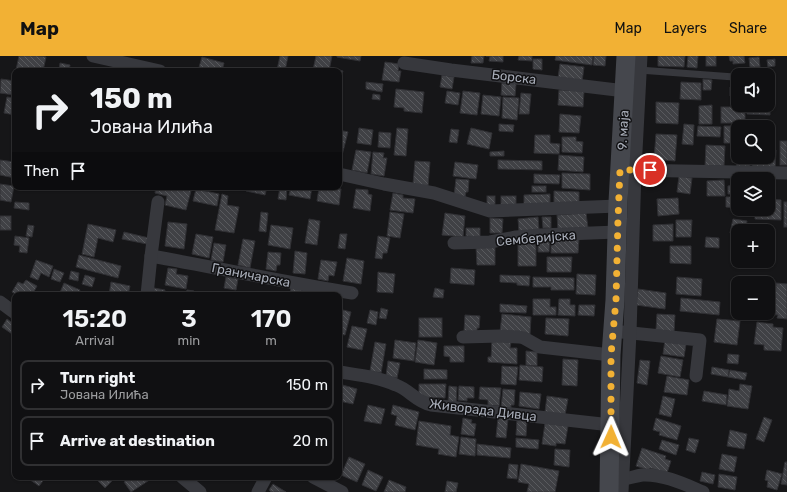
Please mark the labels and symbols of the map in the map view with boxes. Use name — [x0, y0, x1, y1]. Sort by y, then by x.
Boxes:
street label: Борска — [491, 67, 537, 87]
street label: 9. маја — [614, 110, 632, 150]
pin — [633, 153, 667, 187]
street label: Семберијска — [496, 227, 576, 249]
street label: Граничарска — [210, 260, 292, 290]
street label: Живорада Дивца — [428, 396, 538, 424]
position arrow — [590, 416, 632, 458]

